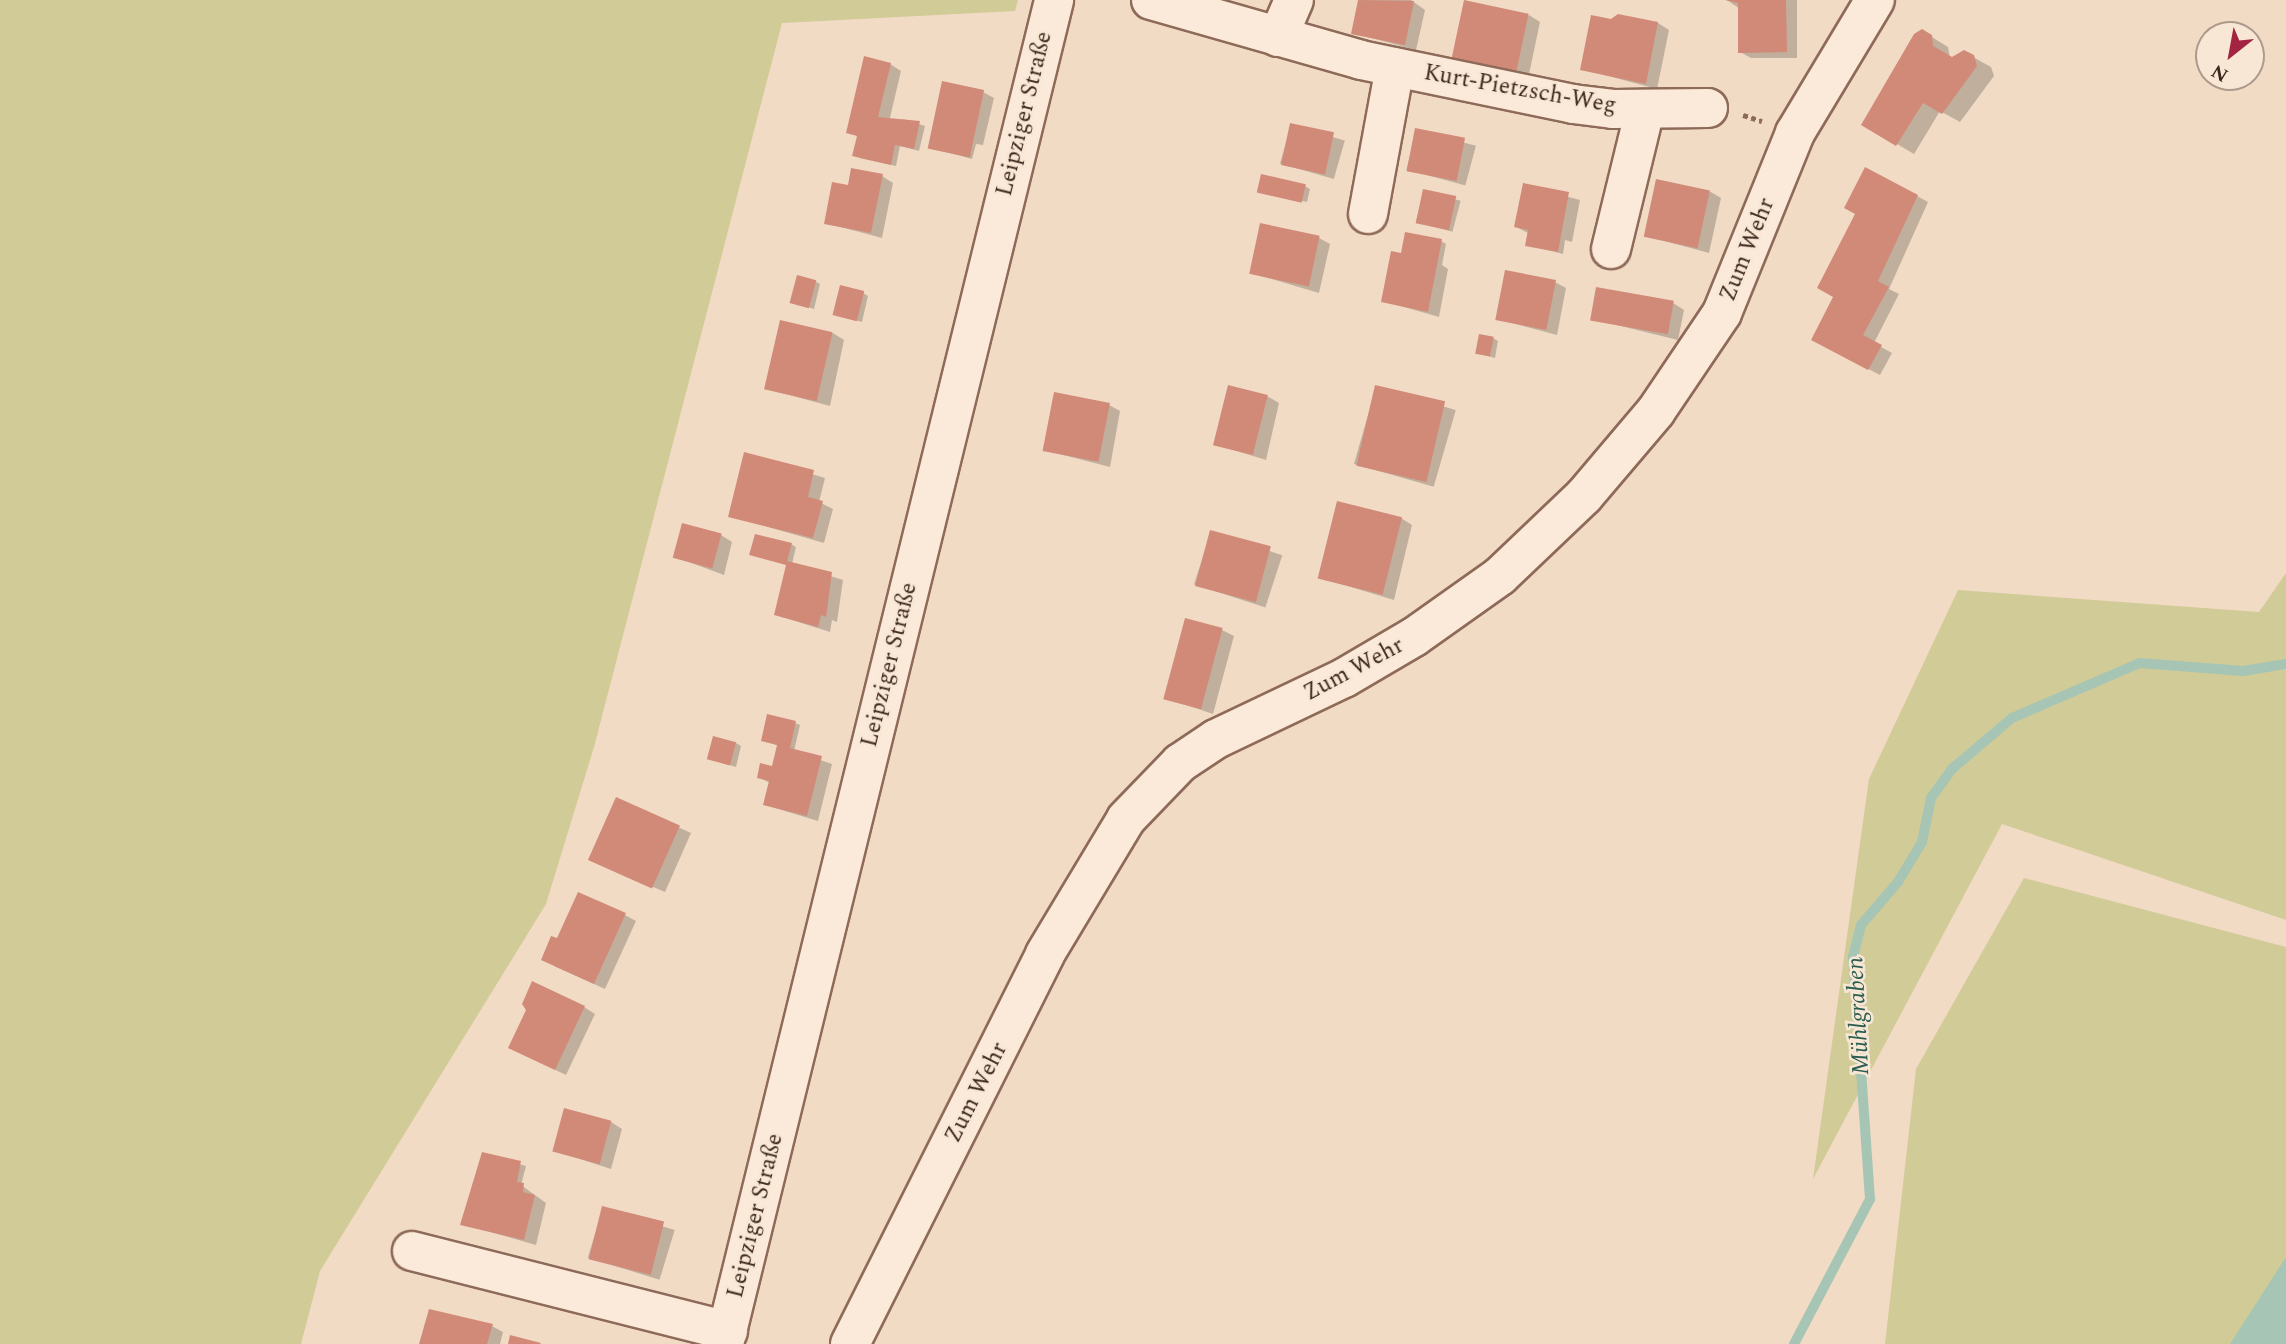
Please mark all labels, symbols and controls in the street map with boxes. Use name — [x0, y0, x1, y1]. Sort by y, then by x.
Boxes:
north arrow — [2195, 21, 2265, 91]
street label: Leipziger Straße — [991, 29, 1059, 199]
text: N — [2206, 56, 2234, 89]
street label: Kurt-Pietzsch-Weg — [1422, 60, 1618, 120]
street label: Zum Wehr — [1715, 194, 1781, 306]
street label: Leipziger Straße — [856, 580, 924, 750]
street label: Zum Wehr — [1299, 632, 1409, 708]
water label: Mühlgraben — [1842, 956, 1876, 1076]
street label: Zum Wehr — [940, 1038, 1014, 1148]
street label: Leipziger Straße — [722, 1131, 790, 1301]

